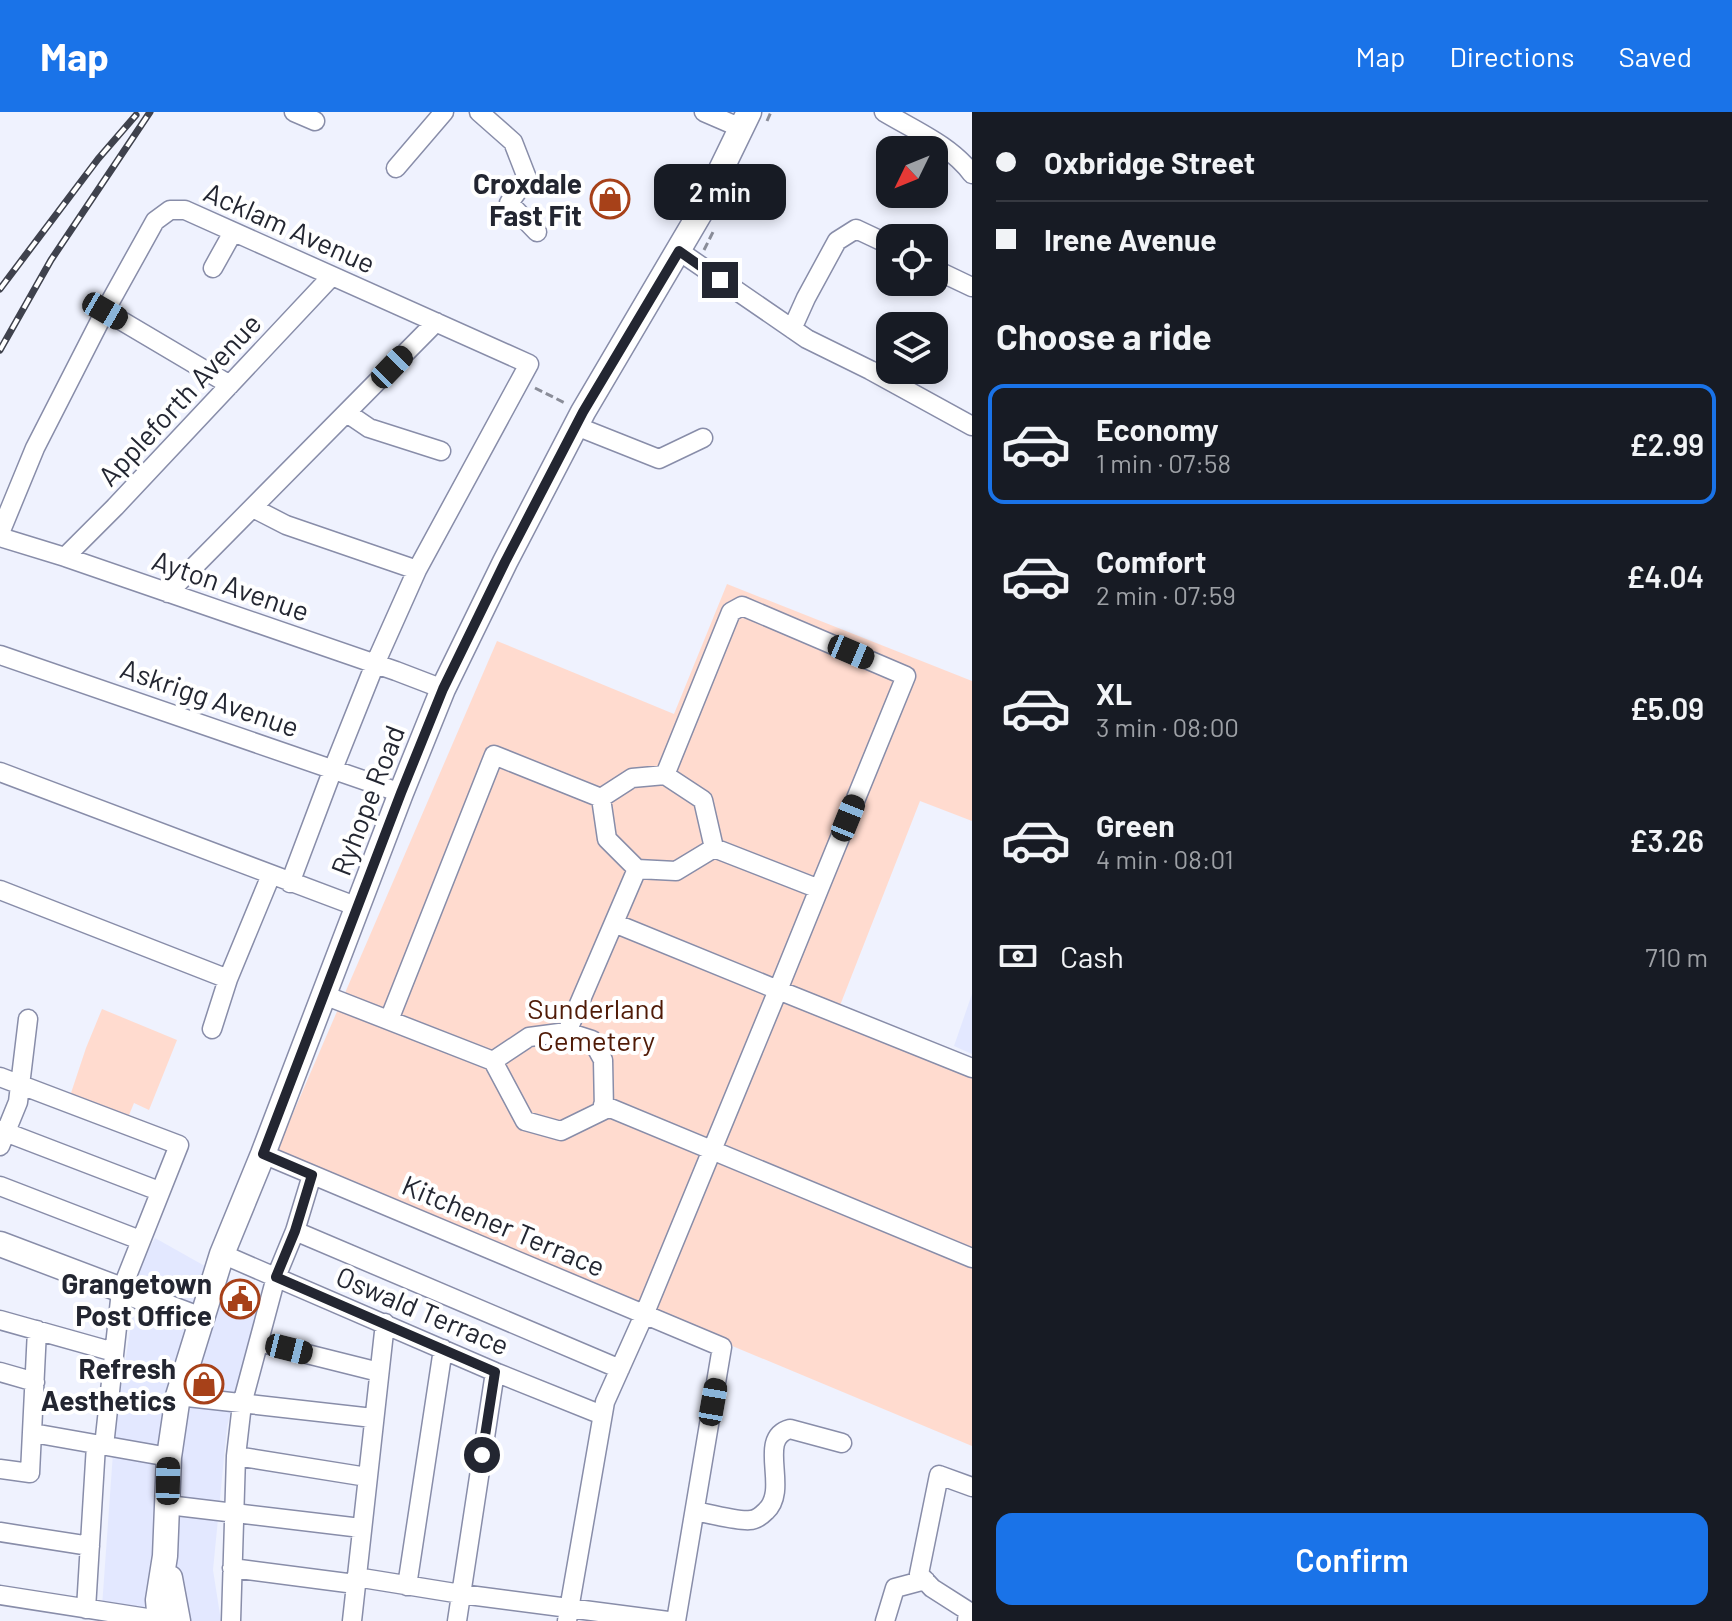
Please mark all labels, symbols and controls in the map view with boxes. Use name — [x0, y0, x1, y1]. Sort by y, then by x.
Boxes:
text: Map — [40, 33, 109, 79]
text: Map — [1356, 39, 1405, 73]
text: Directions — [1449, 39, 1575, 73]
text: Saved — [1619, 39, 1692, 73]
north arrow — [876, 136, 948, 208]
map controls — [876, 136, 948, 384]
text: Oxbridge Street — [1044, 144, 1255, 180]
callout: 2 min — [654, 164, 786, 220]
place label: Croxdale Fast Fit — [473, 166, 582, 232]
street label: Acklam Avenue — [199, 174, 381, 280]
text: 2 min — [689, 176, 751, 207]
shop icon: Croxdale Fast Fit — [589, 178, 631, 220]
text: Irene Avenue — [1044, 221, 1217, 257]
button: locate — [876, 224, 948, 296]
route end — [702, 262, 738, 298]
car — [78, 289, 132, 333]
street label: Appleforth Avenue — [90, 306, 268, 492]
button: layers — [876, 312, 948, 384]
text: Choose a ride — [996, 314, 1212, 357]
car — [367, 341, 417, 393]
icon: car — [1000, 408, 1072, 480]
text: Economy — [1096, 411, 1219, 447]
text: £2.99 — [1629, 426, 1704, 462]
text: 1 min · 07:58 — [1096, 447, 1231, 478]
icon: car — [1000, 540, 1072, 612]
street label: Ayton Avenue — [148, 542, 314, 628]
text: Comfort — [1096, 543, 1206, 579]
text: £4.04 — [1626, 558, 1704, 594]
text: 2 min · 07:59 — [1096, 579, 1236, 610]
car — [824, 632, 878, 672]
street label: Askrigg Avenue — [116, 651, 304, 743]
icon: car — [1000, 672, 1072, 744]
text: XL — [1096, 675, 1132, 711]
text: £5.09 — [1630, 690, 1704, 726]
text: 3 min · 08:00 — [1096, 711, 1239, 742]
street label: Ryhope Road — [323, 720, 411, 880]
car — [828, 791, 868, 845]
icon: car — [1000, 804, 1072, 876]
text: Green — [1096, 807, 1175, 843]
text: £3.26 — [1629, 822, 1704, 858]
text: 4 min · 08:01 — [1096, 843, 1234, 874]
icon: cash — [996, 934, 1040, 978]
text: Cash — [1060, 938, 1124, 974]
text: 710 m — [1645, 941, 1708, 972]
park label: Sunderland Cemetery — [527, 991, 665, 1057]
street label: Kitchener Terrace — [398, 1167, 610, 1283]
street label: Oswald Terrace — [331, 1258, 515, 1362]
place label: Grangetown Post Office — [61, 1266, 212, 1332]
public building icon: Grangetown Post Office — [219, 1278, 261, 1320]
car — [263, 1332, 315, 1366]
place label: Refresh Aesthetics — [41, 1351, 176, 1417]
shop icon: Refresh Aesthetics — [183, 1363, 225, 1405]
car — [697, 1376, 729, 1428]
route start — [464, 1437, 500, 1473]
car — [156, 1457, 180, 1505]
button: Confirm — [996, 1513, 1708, 1605]

